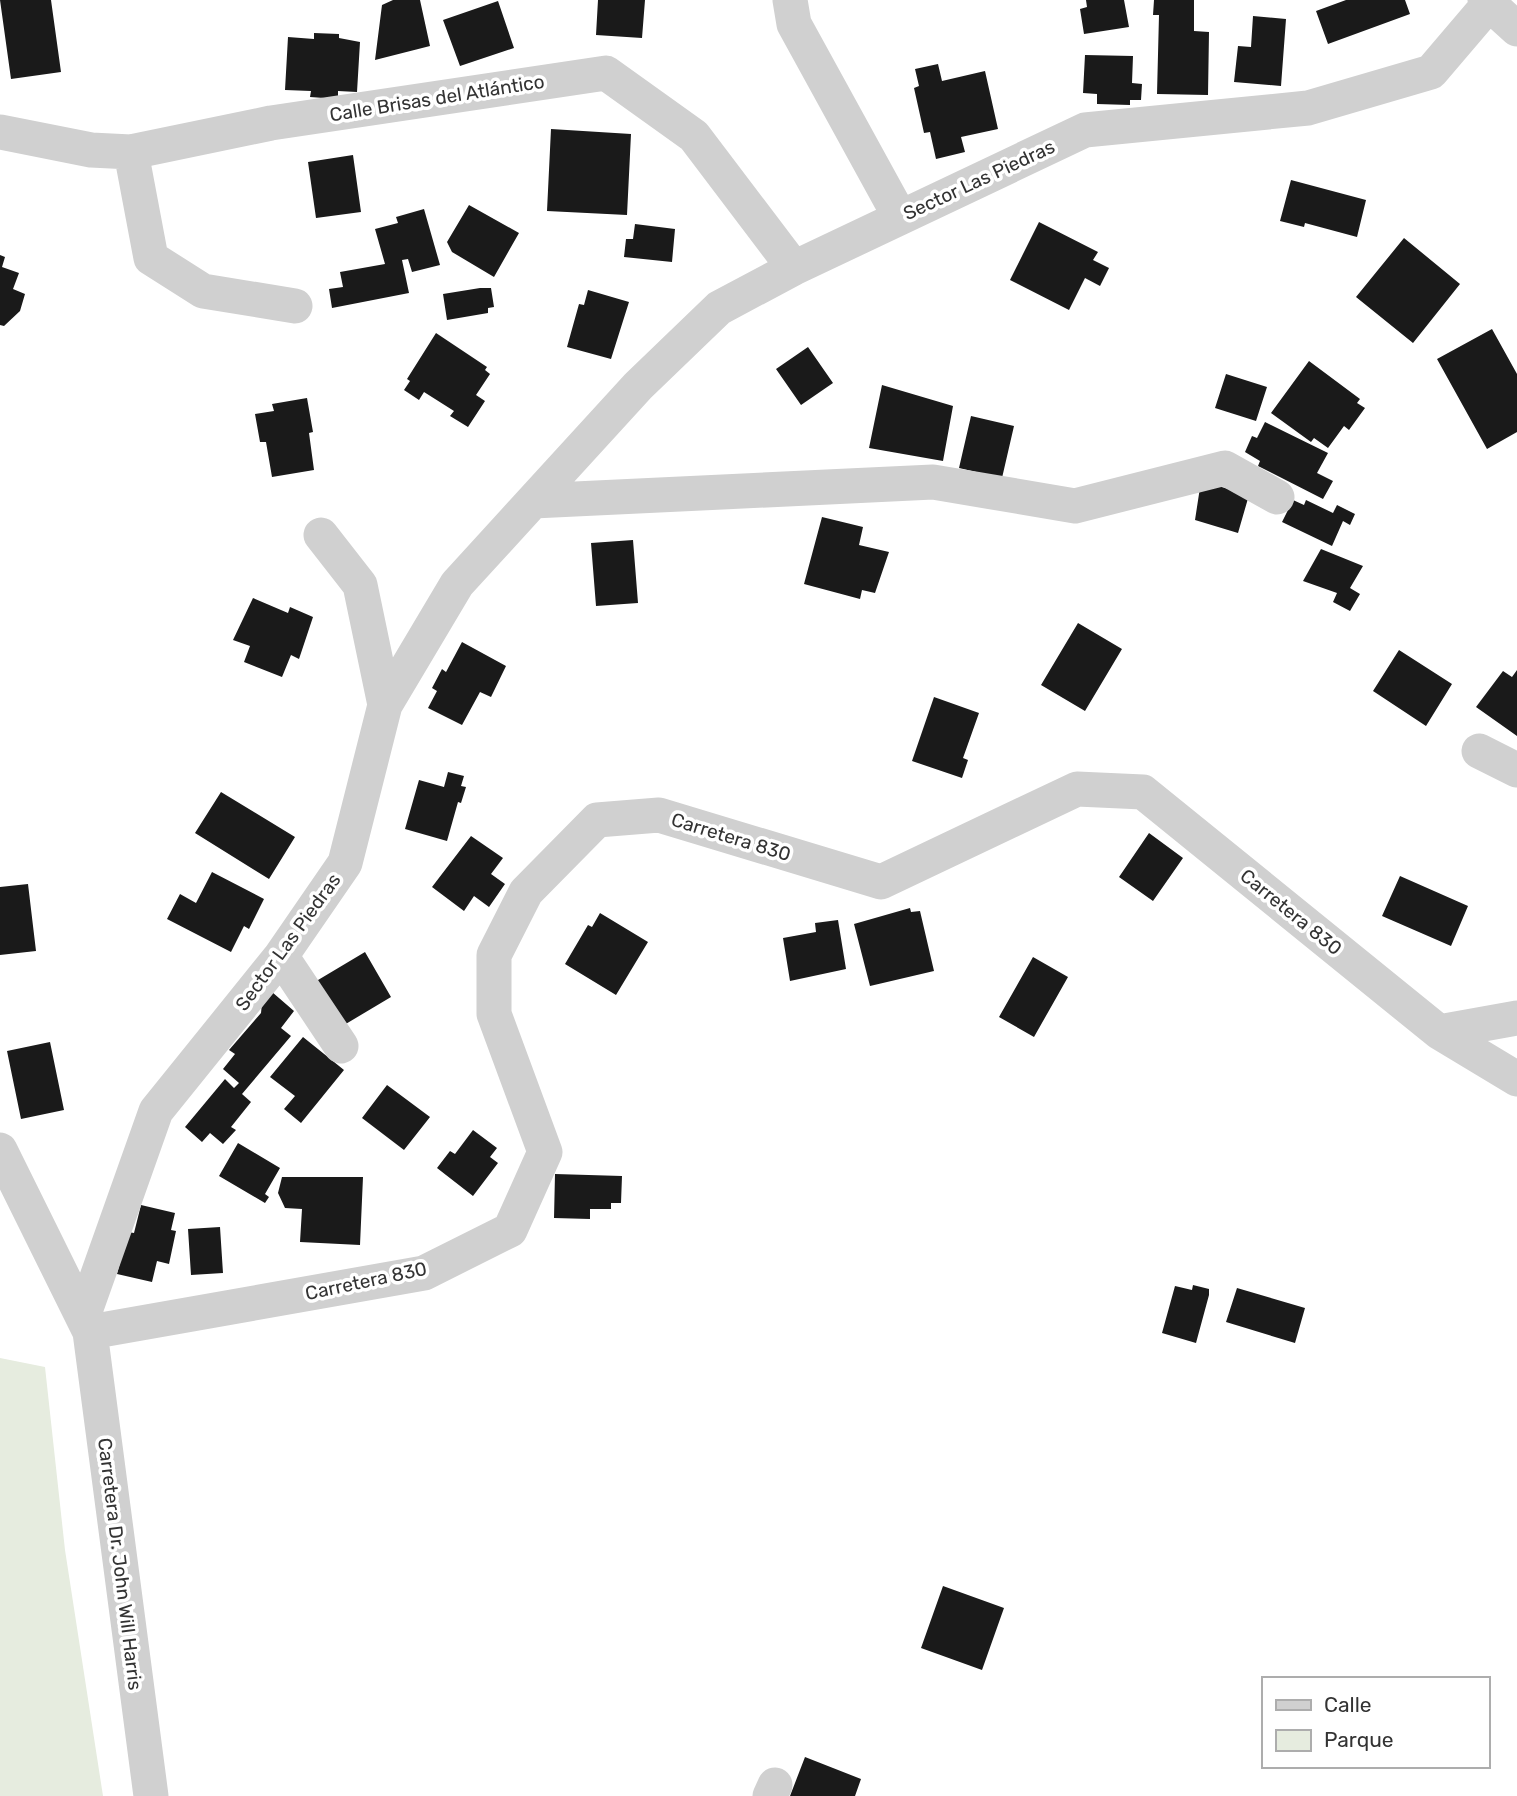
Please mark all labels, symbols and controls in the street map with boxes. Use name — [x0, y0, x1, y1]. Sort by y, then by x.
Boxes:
street label: Calle Brisas del Atlántico — [328, 70, 546, 126]
street label: Sector Las Piedras — [900, 135, 1058, 225]
street label: Carretera 830 — [668, 808, 794, 866]
street label: Carretera 830 — [1236, 864, 1346, 960]
street label: Sector Las Piedras — [230, 869, 346, 1015]
street label: Carretera 830 — [303, 1257, 429, 1305]
street label: Carretera Dr. John Will Harris — [93, 1437, 147, 1691]
legend — [1262, 1677, 1489, 1768]
text: Calle — [1324, 1692, 1372, 1717]
text: Parque — [1324, 1727, 1394, 1752]

